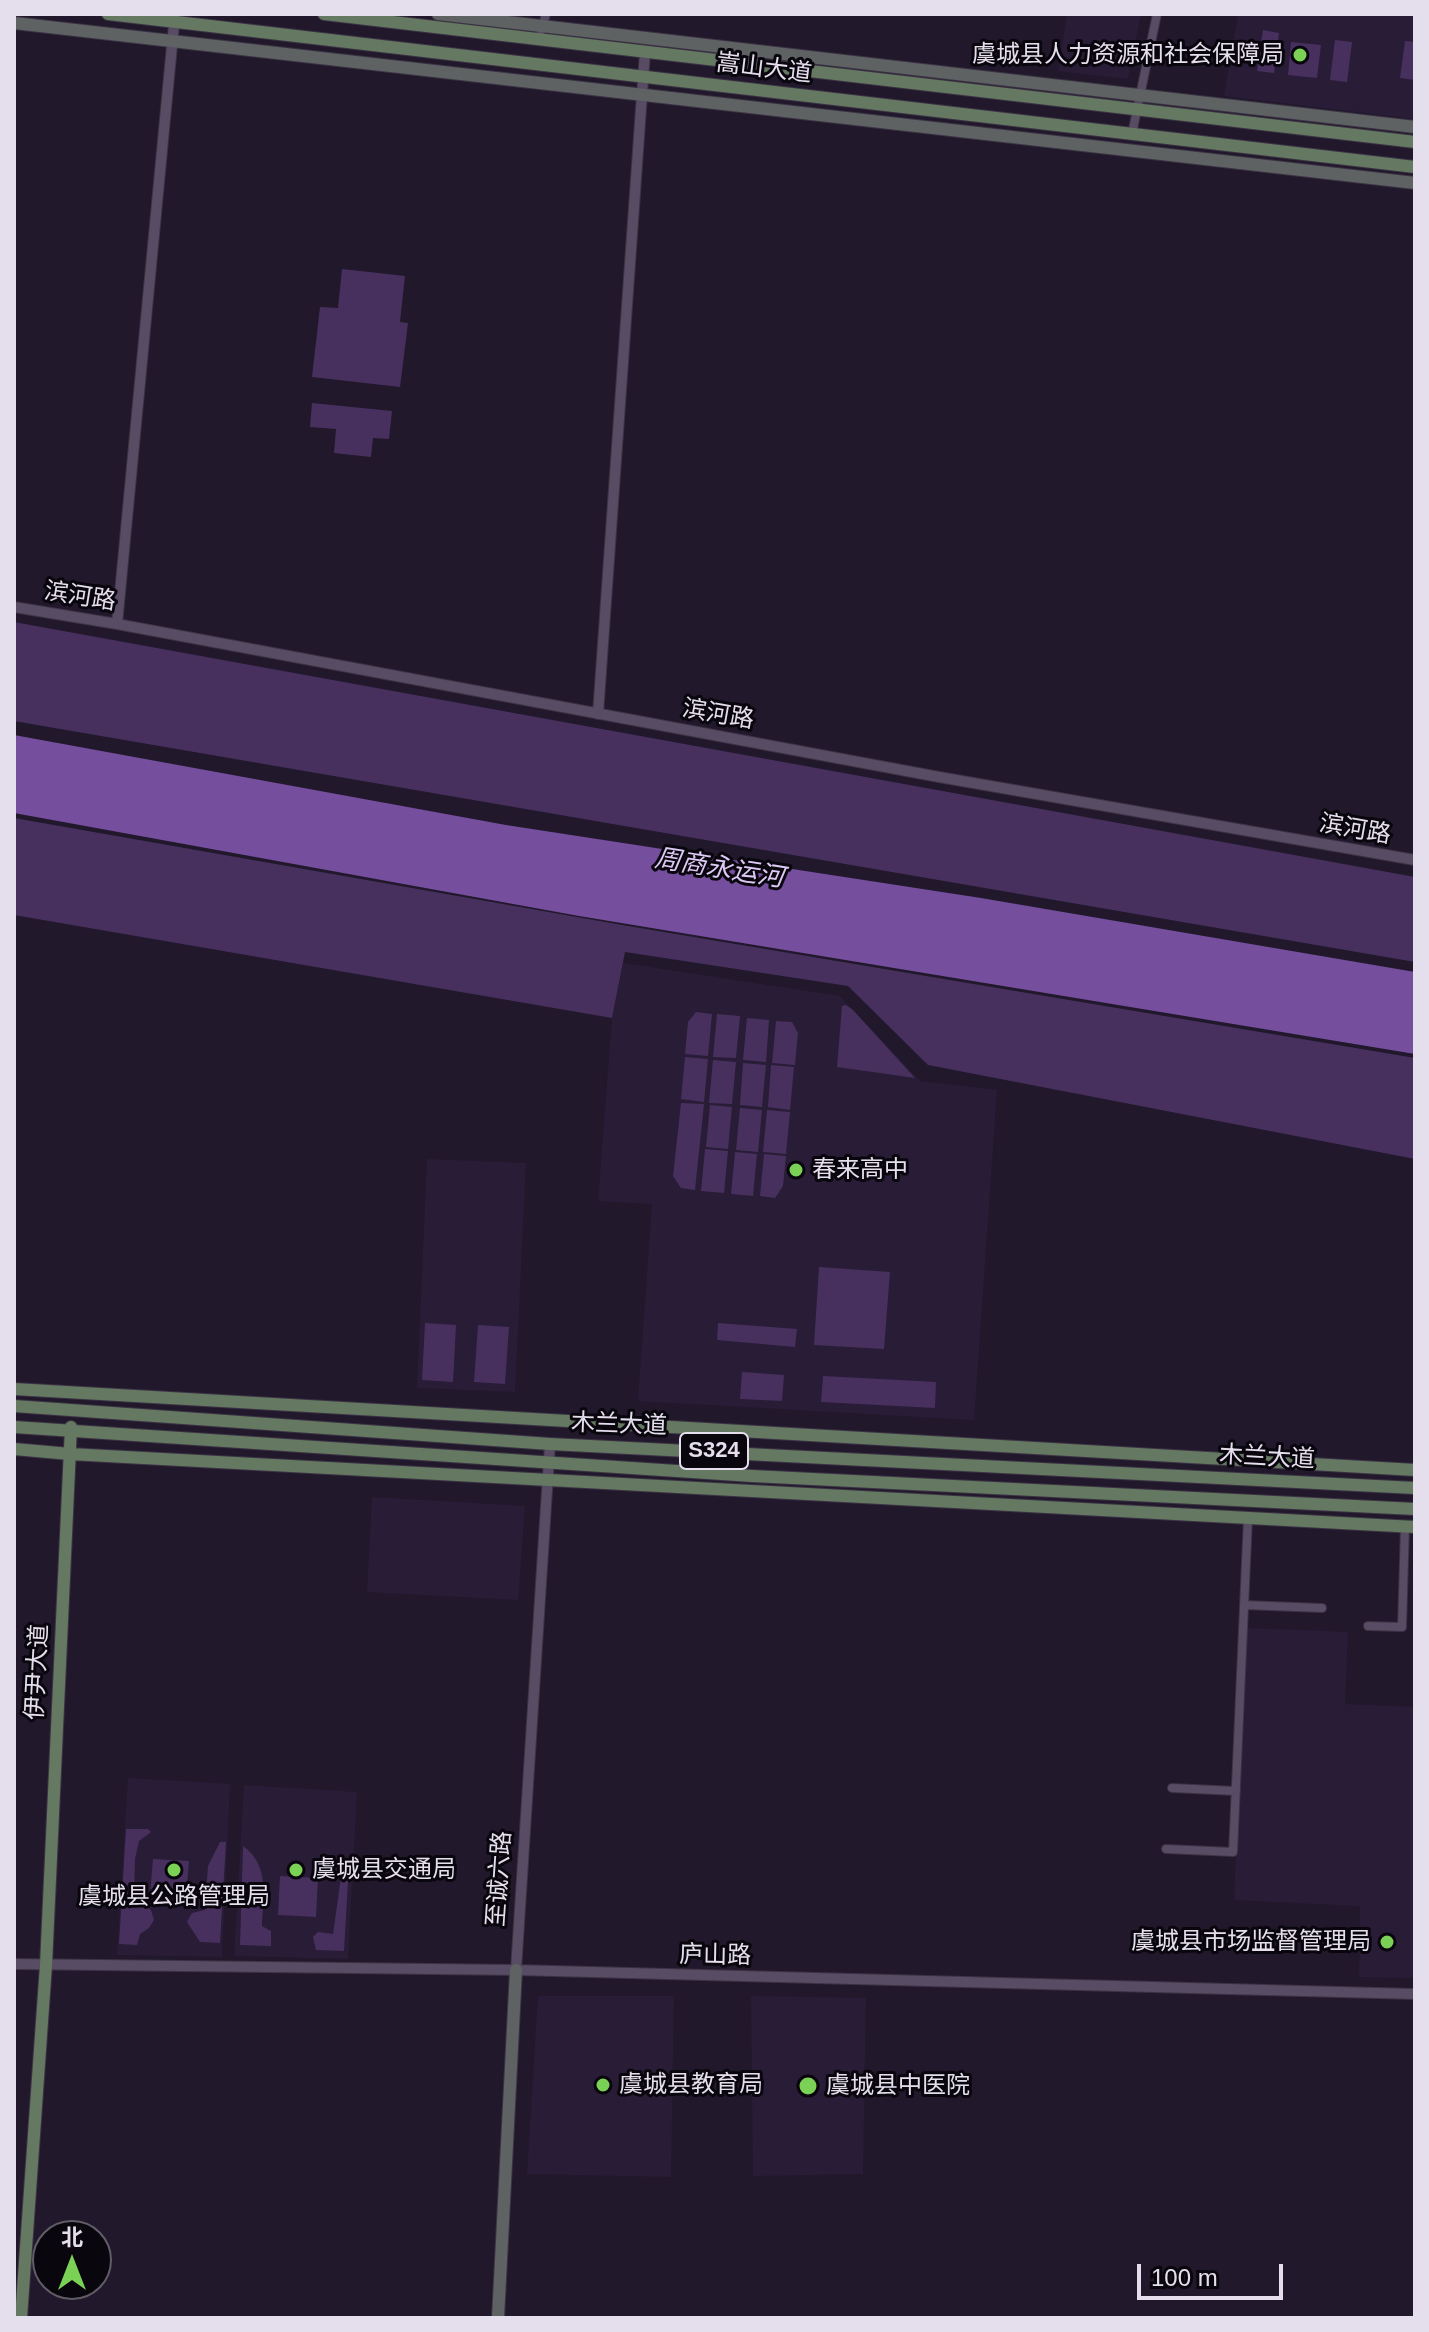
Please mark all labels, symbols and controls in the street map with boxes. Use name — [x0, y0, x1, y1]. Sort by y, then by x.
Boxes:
place label: 虞城县人力资源和社会保障局 — [972, 41, 1284, 69]
marker: 虞城县人力资源和社会保障局 — [1291, 46, 1309, 64]
street label: 嵩山大道 — [715, 49, 813, 89]
street label: 滨河路 — [42, 577, 118, 617]
street label: 滨河路 — [680, 695, 756, 735]
street label: 滨河路 — [1317, 810, 1393, 850]
water label: 周商永运河 — [652, 843, 786, 895]
place label: 春来高中 — [812, 1156, 908, 1184]
marker: 春来高中 — [787, 1161, 805, 1179]
street label: 木兰大道 — [571, 1409, 667, 1441]
road number: S324 — [680, 1433, 748, 1469]
street label: 木兰大道 — [1218, 1441, 1316, 1475]
street label: 伊尹大道 — [21, 1623, 55, 1721]
street label: 至诚六路 — [482, 1830, 518, 1928]
place label: 虞城县交通局 — [312, 1856, 456, 1884]
marker: 虞城县公路管理局 — [165, 1861, 183, 1879]
marker: 虞城县交通局 — [287, 1861, 305, 1879]
place label: 虞城县公路管理局 — [78, 1883, 270, 1911]
place label: 虞城县市场监督管理局 — [1131, 1928, 1371, 1956]
marker: 虞城县市场监督管理局 — [1378, 1933, 1396, 1951]
street label: 庐山路 — [679, 1941, 751, 1971]
place label: 虞城县教育局 — [619, 2071, 763, 2099]
place label: 虞城县中医院 — [826, 2072, 970, 2100]
marker: 虞城县中医院 — [797, 2075, 819, 2097]
marker: 虞城县教育局 — [594, 2076, 612, 2094]
north arrow — [32, 2220, 112, 2300]
text: 北 — [61, 2225, 83, 2250]
scale bar — [1141, 2248, 1287, 2298]
text: 100 m — [1151, 2264, 1218, 2291]

